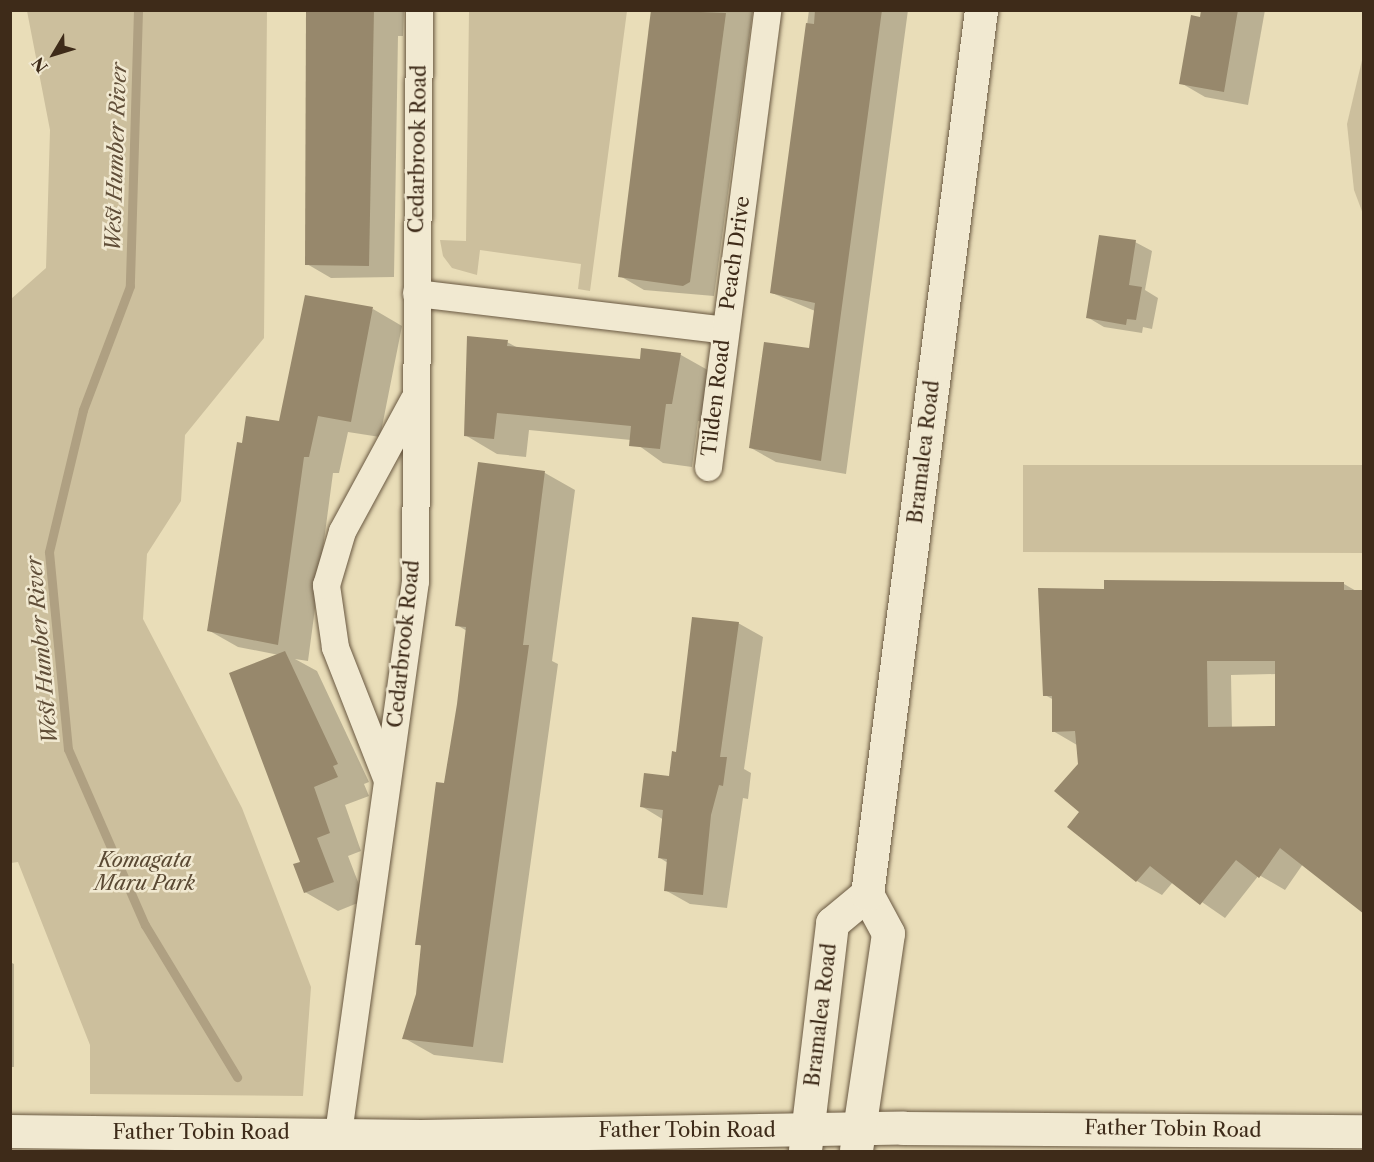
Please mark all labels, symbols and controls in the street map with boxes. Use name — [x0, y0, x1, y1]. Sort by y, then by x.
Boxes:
north arrow — [24, 24, 84, 84]
text: N — [28, 53, 52, 77]
water label: West Humber River — [100, 62, 132, 252]
street label: Cedarbrook Road — [405, 64, 431, 234]
street label: Peach Drive — [715, 195, 755, 311]
street label: Tilden Road — [697, 338, 735, 458]
street label: Bramalea Road — [903, 379, 945, 525]
water label: West Humber River — [21, 555, 63, 745]
street label: Cedarbrook Road — [383, 559, 425, 729]
park label: Komagata Maru Park — [95, 849, 195, 896]
street label: Bramalea Road — [800, 942, 842, 1088]
street label: Father Tobin Road — [1084, 1115, 1262, 1143]
street label: Father Tobin Road — [598, 1118, 776, 1142]
street label: Father Tobin Road — [112, 1120, 290, 1144]

